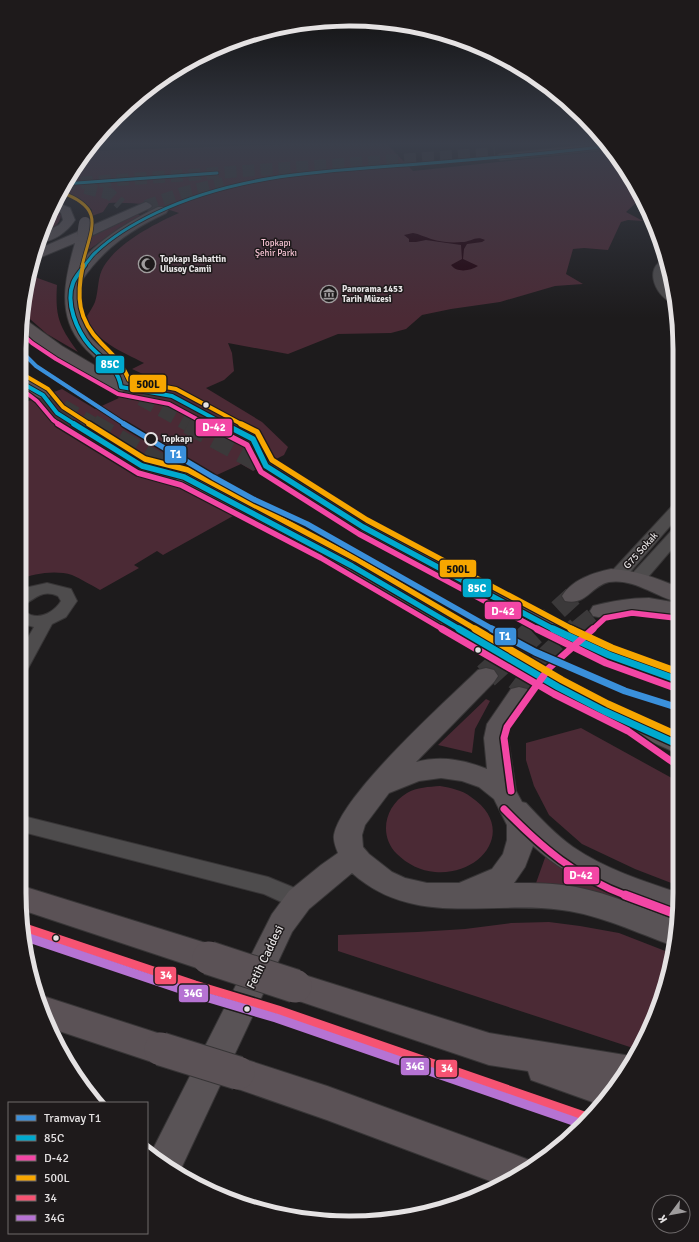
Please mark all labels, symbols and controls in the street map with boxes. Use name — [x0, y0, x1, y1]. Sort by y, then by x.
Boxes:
park label: Topkapı Şehir Parkı — [255, 238, 297, 259]
mosque icon: Topkapı Bahattin Ulusoy Camii — [137, 254, 157, 274]
place label: Topkapı Bahattin Ulusoy Camii — [160, 254, 226, 275]
museum icon: Panorama 1453 Tarih Müzesi — [319, 284, 339, 304]
place label: Panorama 1453 Tarih Müzesi — [342, 284, 403, 305]
line badge: 85C — [95, 355, 125, 374]
text: 85C — [101, 358, 120, 371]
line badge: 500L — [129, 374, 167, 393]
text: 500L — [136, 378, 160, 391]
unlabelled marker — [201, 400, 211, 410]
line badge: D-42 — [195, 418, 233, 437]
text: D-42 — [202, 421, 226, 434]
marker: Topkapı — [144, 432, 158, 446]
place label: Topkapı — [162, 434, 193, 445]
line badge: T1 — [164, 445, 187, 464]
text: T1 — [170, 448, 182, 461]
street label: G75 Sokak — [621, 530, 660, 572]
line badge: 500L — [439, 559, 477, 578]
text: 500L — [446, 563, 470, 576]
line badge: 85C — [462, 578, 492, 598]
text: 85C — [468, 582, 487, 595]
line badge: D-42 — [484, 601, 522, 620]
text: D-42 — [491, 605, 515, 618]
line badge: T1 — [494, 627, 517, 646]
text: T1 — [499, 630, 511, 643]
unlabelled marker — [473, 645, 483, 655]
line badge: D-42 — [563, 866, 600, 885]
text: D-42 — [569, 869, 593, 882]
street label: Fetih Caddesi — [244, 923, 287, 992]
unlabelled marker — [51, 933, 61, 943]
line badge: 34 — [154, 966, 177, 985]
text: 34 — [160, 969, 172, 982]
line badge: 34G — [178, 984, 209, 1003]
text: 34G — [183, 987, 203, 1000]
unlabelled marker — [242, 1004, 252, 1014]
line badge: 34G — [400, 1057, 430, 1076]
line badge: 34 — [435, 1059, 458, 1078]
text: 34G — [405, 1060, 425, 1073]
text: 34 — [441, 1062, 453, 1075]
legend — [8, 1102, 148, 1234]
text: Tramvay T1 — [44, 1111, 101, 1126]
text: 85C — [44, 1131, 64, 1146]
text: D-42 — [44, 1151, 69, 1166]
text: 500L — [44, 1171, 70, 1186]
text: 34 — [44, 1191, 57, 1206]
north arrow — [651, 1194, 691, 1234]
text: 34G — [44, 1211, 65, 1226]
text: K — [656, 1213, 670, 1225]

